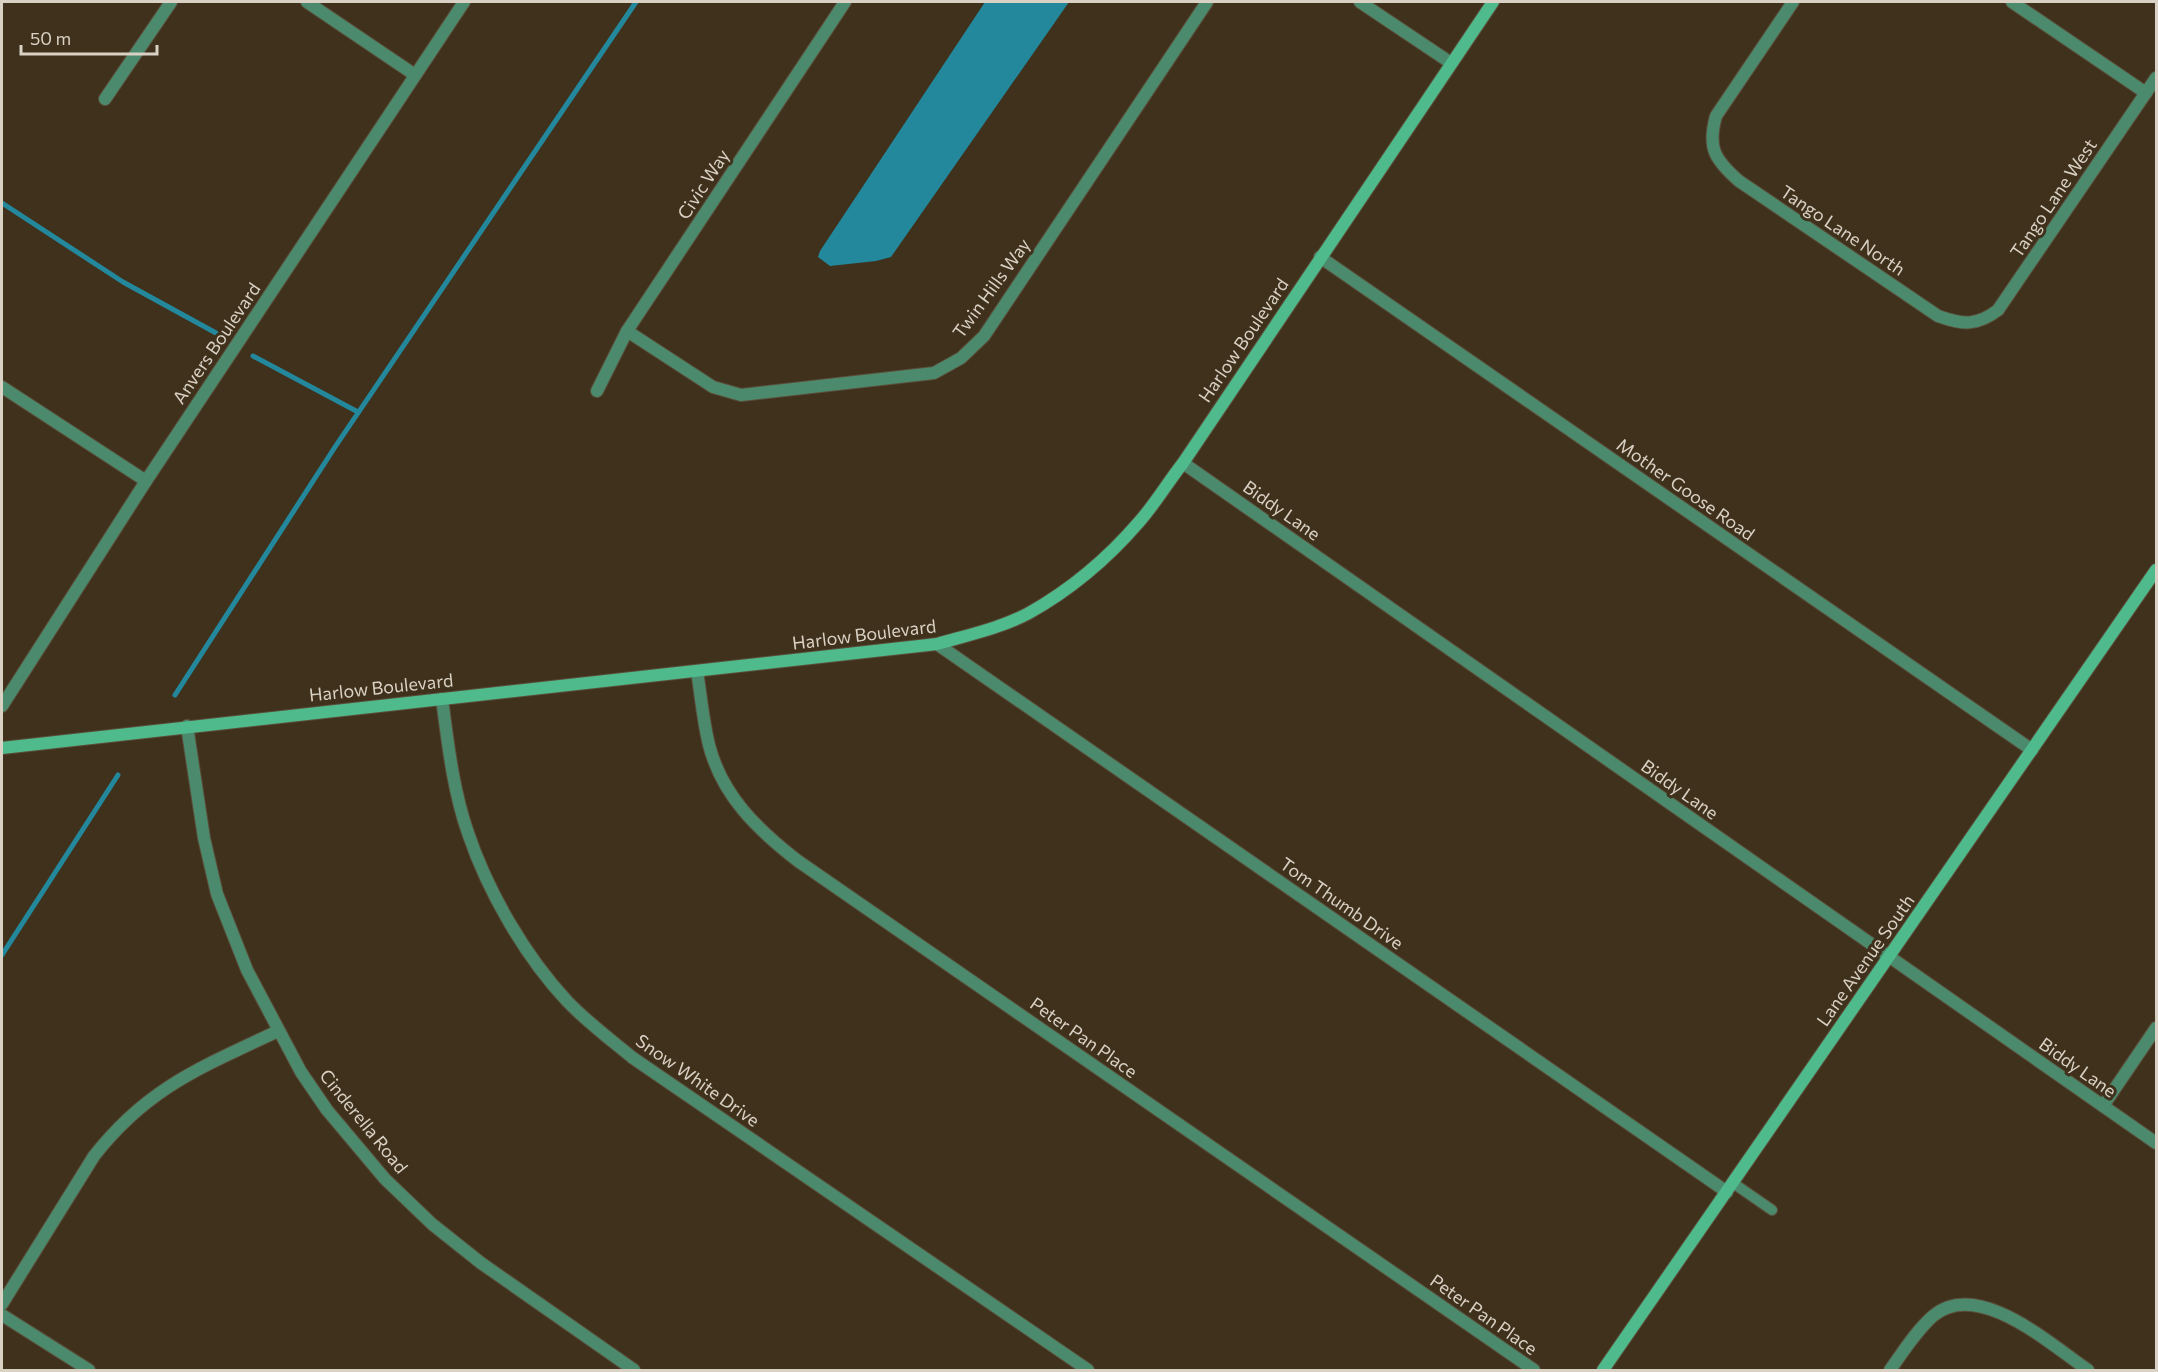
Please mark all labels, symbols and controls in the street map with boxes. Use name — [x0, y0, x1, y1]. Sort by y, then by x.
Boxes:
scale bar — [21, 18, 158, 56]
text: 50 m — [30, 27, 71, 49]
street label: Tango Lane West — [2005, 134, 2101, 262]
street label: Civic Way — [672, 145, 734, 223]
street label: Tango Lane North — [1776, 180, 1910, 280]
street label: Twin Hills Way — [947, 234, 1035, 342]
street label: Harlow Boulevard — [1193, 274, 1293, 406]
street label: Anvers Boulevard — [167, 278, 265, 408]
street label: Mother Goose Road — [1613, 433, 1759, 545]
street label: Biddy Lane — [1239, 475, 1325, 545]
street label: Harlow Boulevard — [791, 614, 937, 654]
street label: Harlow Boulevard — [308, 668, 454, 706]
street label: Biddy Lane — [1637, 754, 1723, 824]
street label: Tom Thumb Drive — [1276, 852, 1408, 954]
street label: Lane Avenue South — [1811, 890, 1919, 1030]
street label: Peter Pan Place — [1026, 992, 1142, 1082]
street label: Snow White Drive — [632, 1029, 764, 1131]
street label: Biddy Lane — [2035, 1032, 2121, 1102]
street label: Cinderella Road — [315, 1065, 413, 1177]
street label: Peter Pan Place — [1426, 1269, 1542, 1359]

